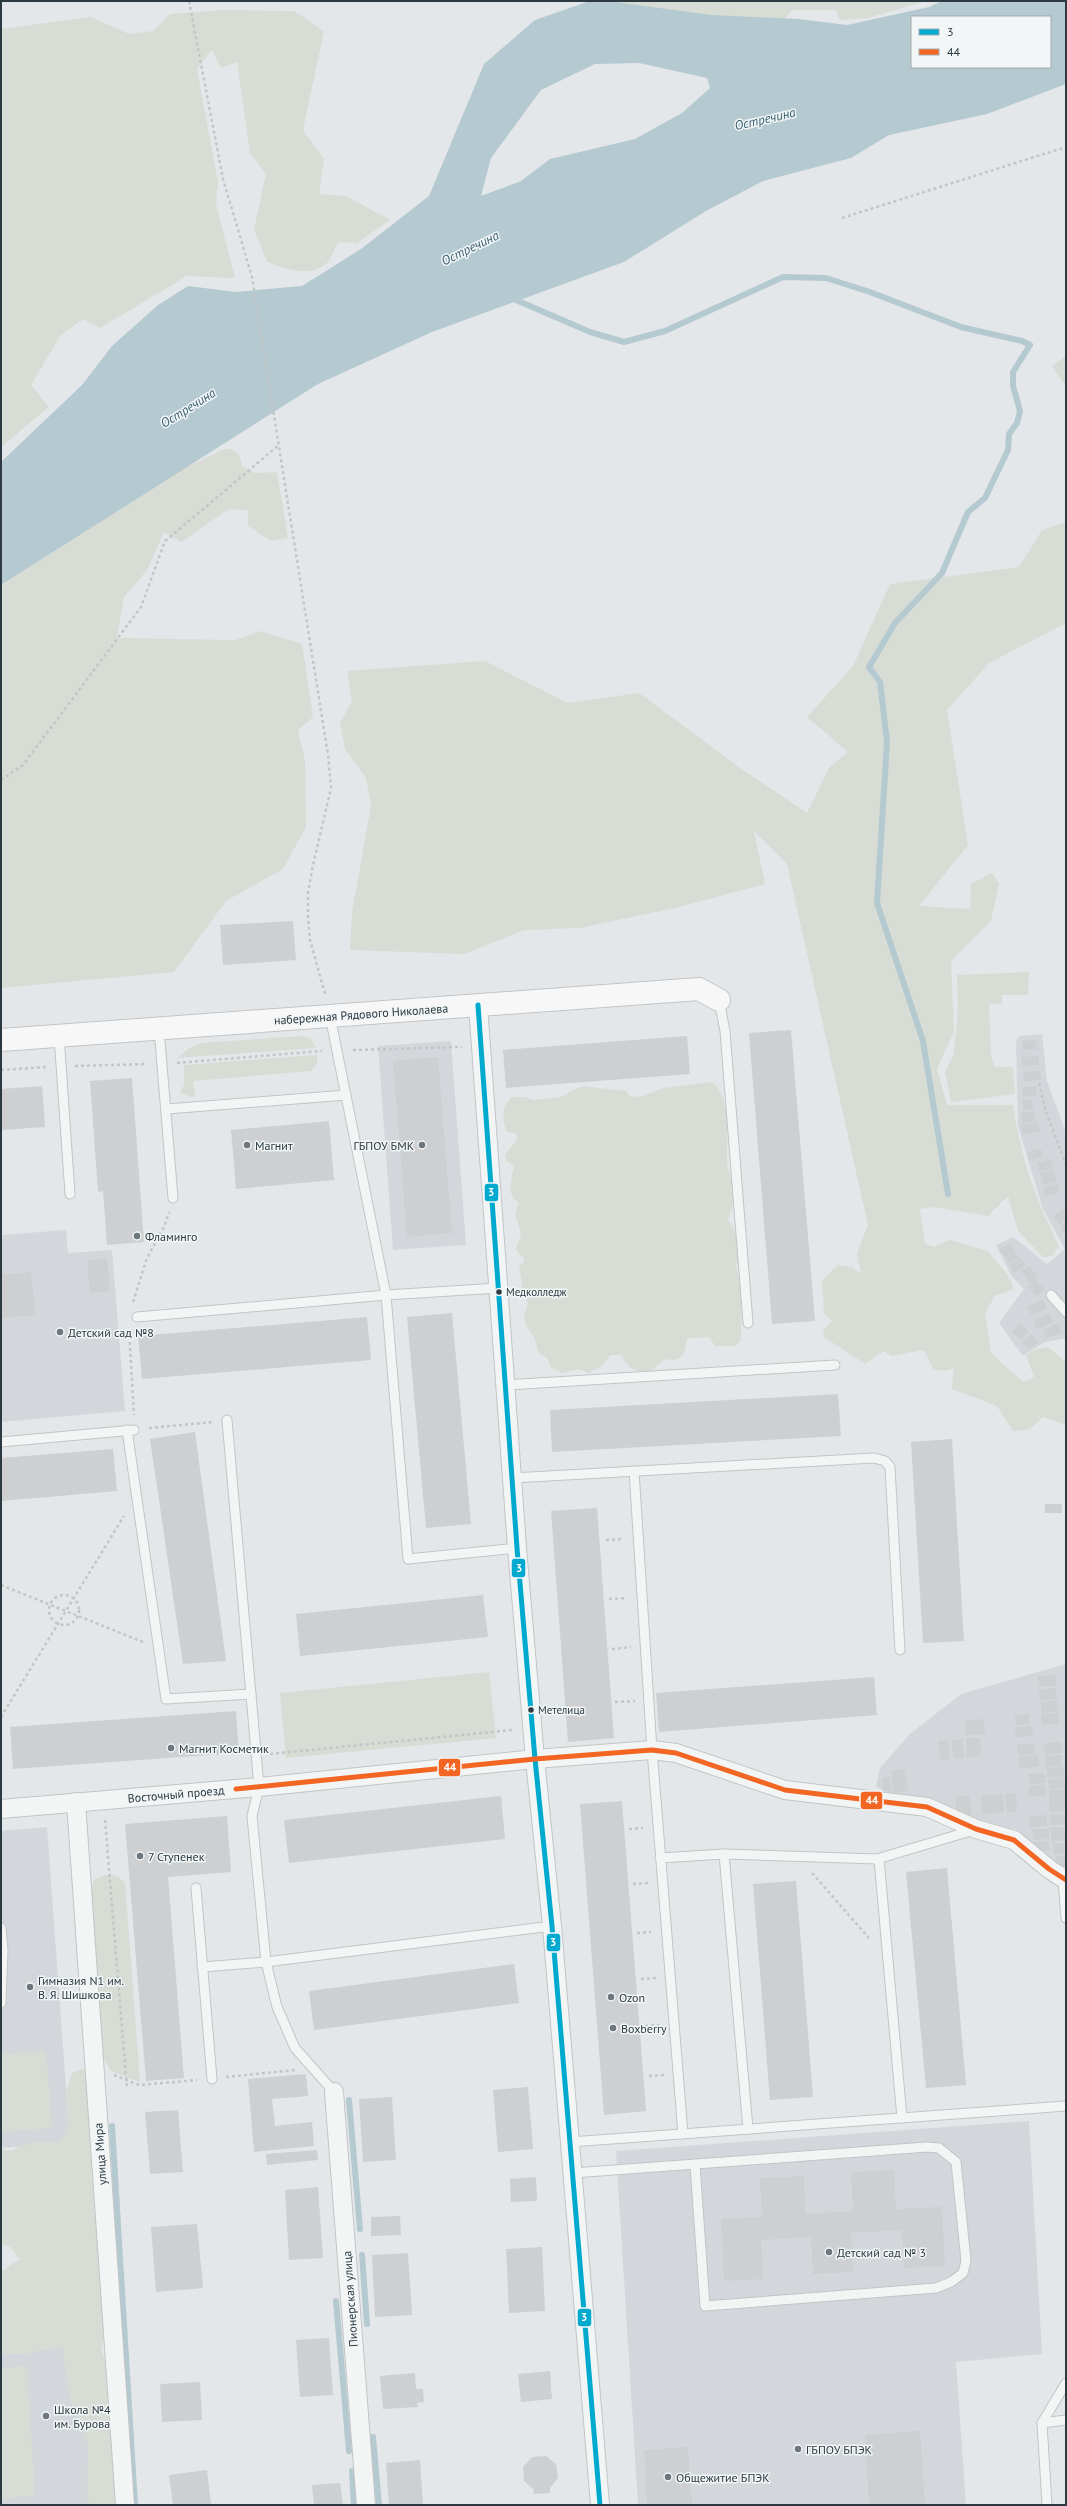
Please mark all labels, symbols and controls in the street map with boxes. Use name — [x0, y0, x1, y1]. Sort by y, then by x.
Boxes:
legend — [911, 16, 1051, 68]
text: 3 — [947, 24, 954, 39]
text: 44 — [947, 44, 961, 59]
water label: Остречина — [733, 104, 798, 134]
water label: Остречина — [438, 226, 502, 269]
water label: Остречина — [157, 384, 219, 432]
street label: набережная Рядового Николаева — [273, 1000, 449, 1028]
place label: Магнит — [255, 1138, 293, 1153]
place label: ГБПОУ БМК — [353, 1138, 414, 1153]
marker: Магнит — [242, 1140, 252, 1150]
marker: ГБПОУ БМК — [417, 1140, 427, 1150]
line badge: 3 — [484, 1183, 499, 1202]
text: 3 — [488, 1185, 494, 1199]
place label: Фламинго — [145, 1229, 197, 1244]
marker: Фламинго — [132, 1231, 142, 1241]
place label: Медколледж — [506, 1285, 567, 1299]
marker: Медколледж — [494, 1287, 504, 1297]
place label: Детский сад №8 — [68, 1325, 154, 1340]
marker: Детский сад №8 — [55, 1327, 65, 1337]
line badge: 3 — [511, 1558, 526, 1578]
text: 3 — [516, 1561, 522, 1575]
place label: Метелица — [538, 1703, 585, 1717]
marker: Метелица — [526, 1705, 536, 1715]
place label: Магнит Косметик — [179, 1741, 269, 1756]
marker: Магнит Косметик — [166, 1743, 176, 1753]
line badge: 44 — [438, 1758, 461, 1777]
text: 44 — [444, 1760, 457, 1774]
street label: Восточный проезд — [127, 1782, 225, 1806]
line badge: 44 — [860, 1791, 883, 1810]
text: 44 — [866, 1793, 879, 1807]
place label: 7 Ступенек — [148, 1849, 205, 1864]
marker: 7 Ступенек — [135, 1851, 145, 1861]
line badge: 3 — [546, 1933, 561, 1952]
text: 3 — [550, 1935, 556, 1949]
place label: Гимназия N1 им. В. Я. Шишкова — [38, 1973, 124, 2002]
marker: Гимназия N1 им. В. Я. Шишкова — [25, 1982, 35, 1992]
place label: Ozon — [619, 1990, 645, 2005]
marker: Ozon — [606, 1992, 616, 2002]
place label: Boxberry — [621, 2021, 667, 2036]
marker: Boxberry — [608, 2023, 618, 2033]
street label: улица Мира — [90, 2122, 110, 2186]
place label: Детский сад № 3 — [837, 2245, 926, 2260]
marker: Детский сад № 3 — [824, 2247, 834, 2257]
street label: Пионерская улица — [339, 2250, 361, 2348]
line badge: 3 — [577, 2308, 592, 2327]
text: 3 — [581, 2310, 587, 2324]
place label: Школа №4 им. Бурова — [54, 2402, 111, 2431]
marker: Школа №4 им. Бурова — [41, 2411, 51, 2421]
place label: ГБПОУ БПЭК — [806, 2442, 872, 2457]
marker: ГБПОУ БПЭК — [793, 2444, 803, 2454]
place label: Общежитие БПЭК — [676, 2470, 770, 2485]
marker: Общежитие БПЭК — [663, 2472, 673, 2482]

